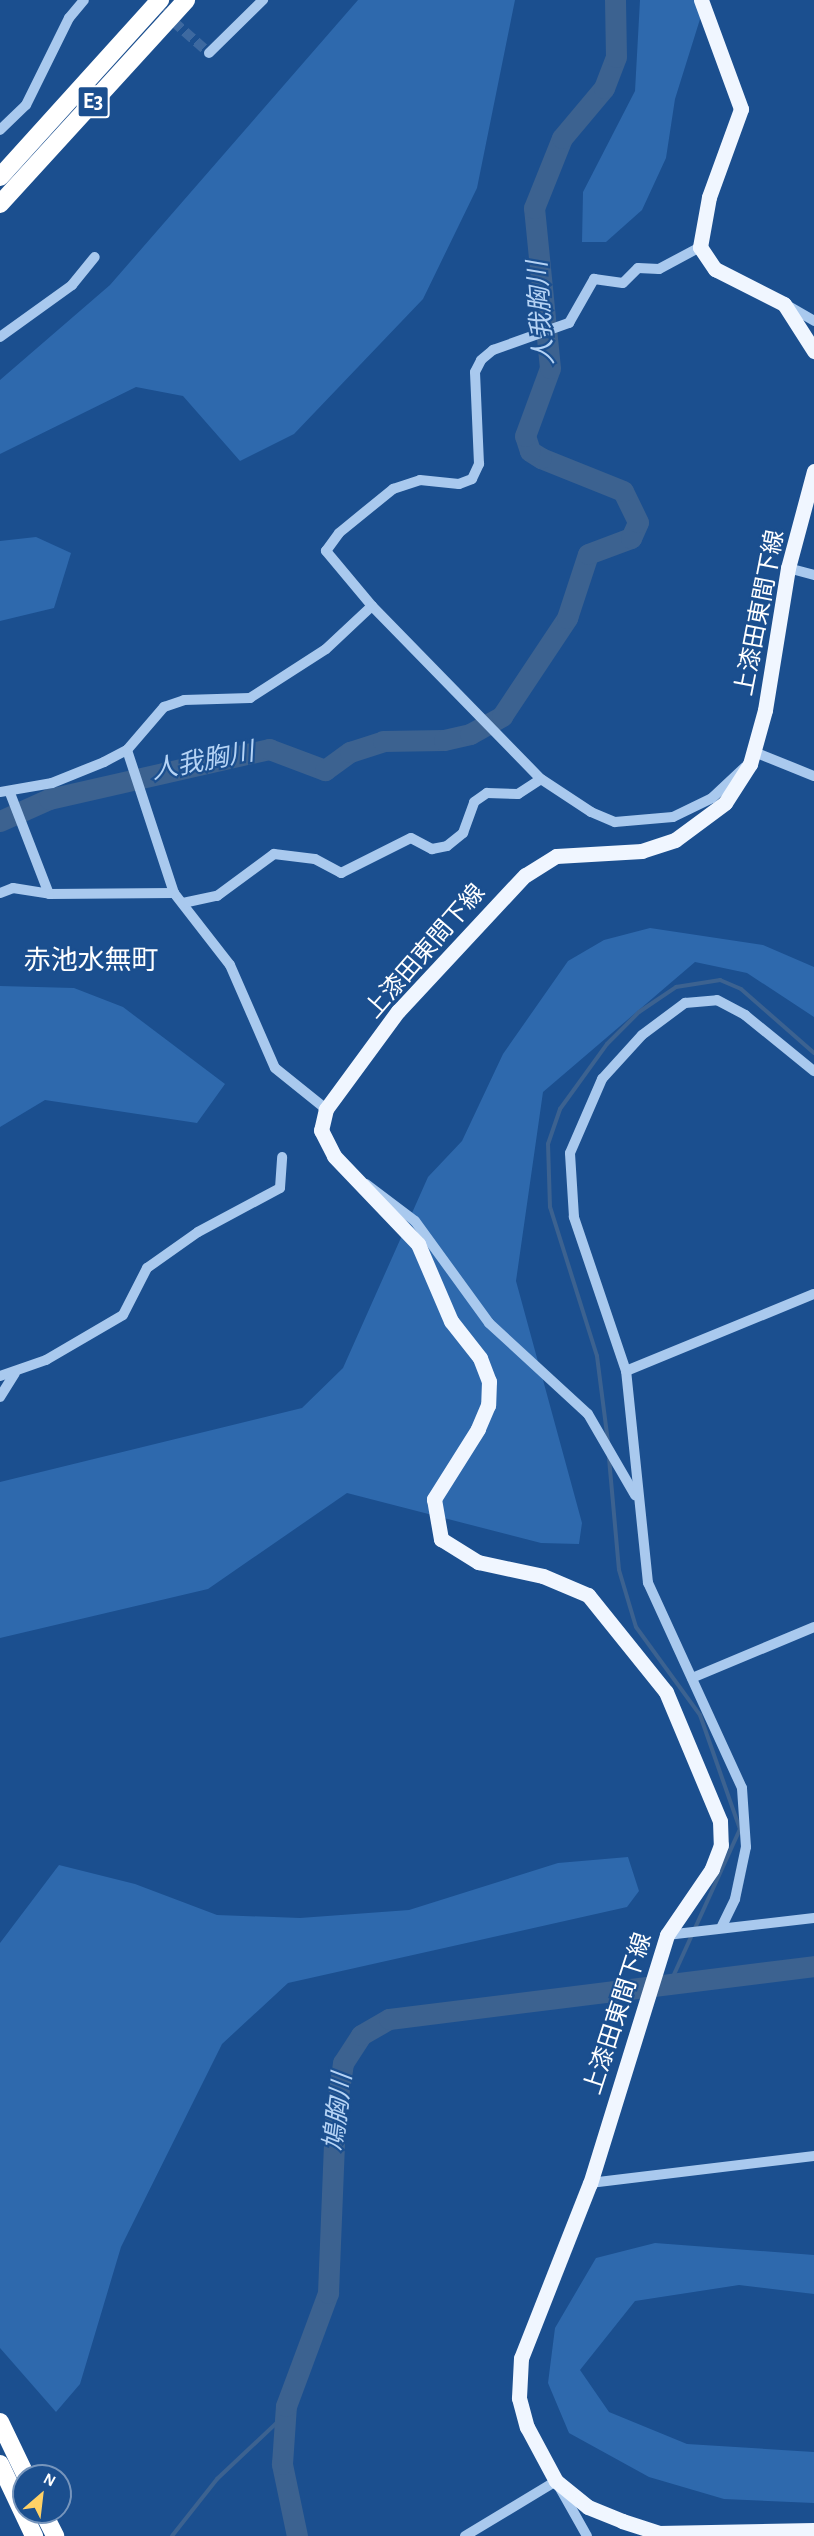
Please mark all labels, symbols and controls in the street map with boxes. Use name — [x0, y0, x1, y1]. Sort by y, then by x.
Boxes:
road number: E3 — [76, 83, 110, 121]
water label: 人我胸川 — [523, 260, 561, 366]
street label: 上漆田東間下線 — [731, 528, 791, 698]
water label: 人我胸川 — [149, 737, 257, 787]
street label: 上漆田東間下線 — [360, 879, 492, 1025]
district label: 赤池水無町 — [24, 945, 158, 977]
street label: 上漆田東間下線 — [579, 1930, 659, 2098]
water label: 鳩胸川 — [319, 2071, 359, 2153]
north arrow — [12, 2464, 72, 2524]
text: N — [41, 2470, 58, 2490]

